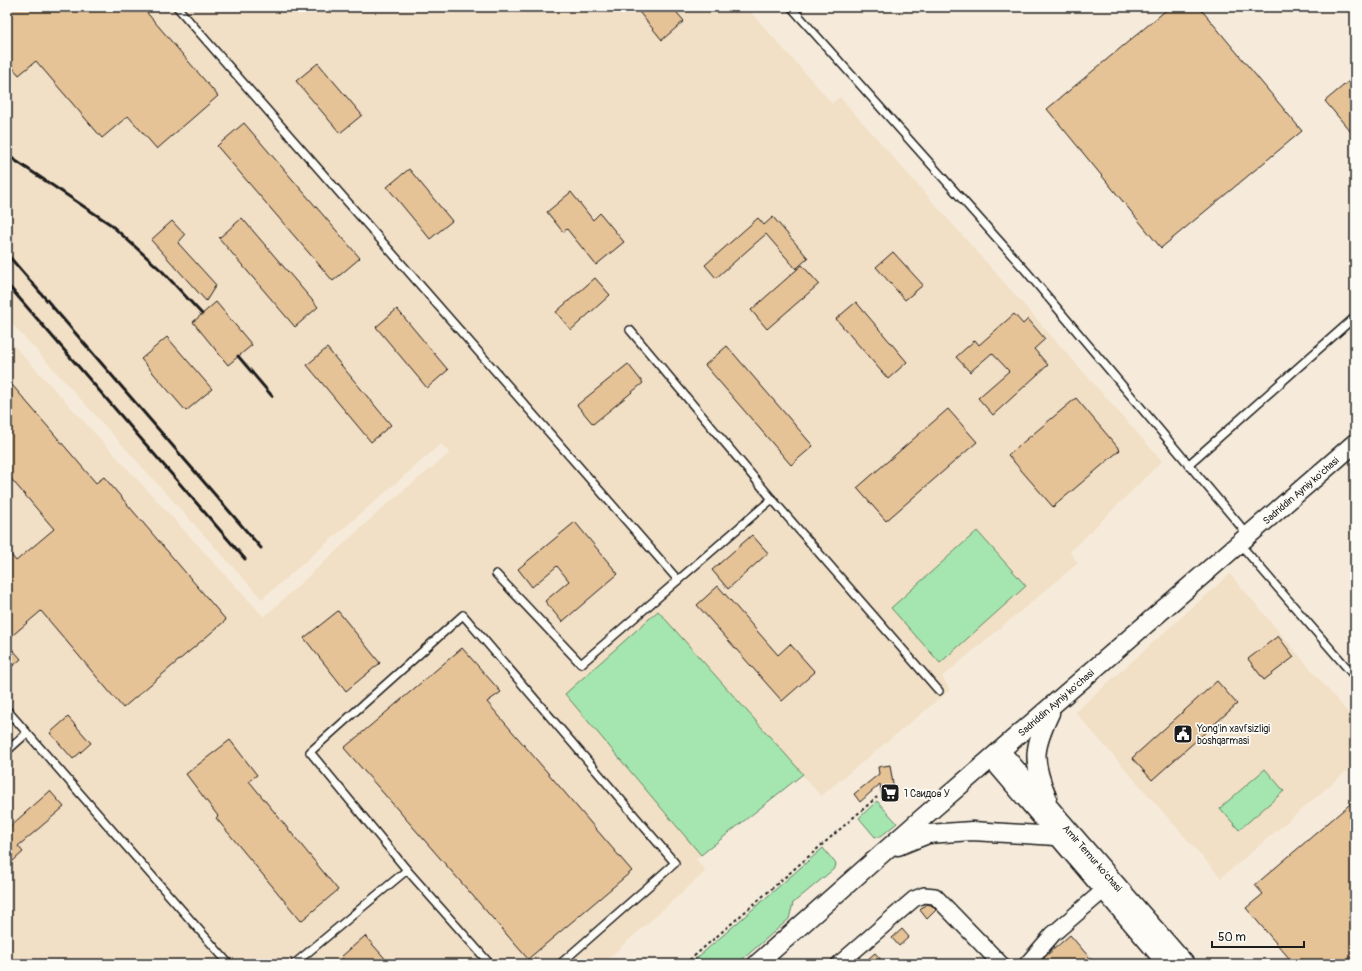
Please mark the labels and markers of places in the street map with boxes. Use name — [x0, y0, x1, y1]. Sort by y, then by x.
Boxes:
public building icon: Yong'in xavfsizligi boshqarmasi — [1172, 723, 1194, 745]
place label: Yong'in xavfsizligi boshqarmasi — [1196, 723, 1270, 747]
supermarket icon: 1 Саидов У — [879, 782, 901, 804]
place label: 1 Саидов У — [904, 788, 950, 800]

